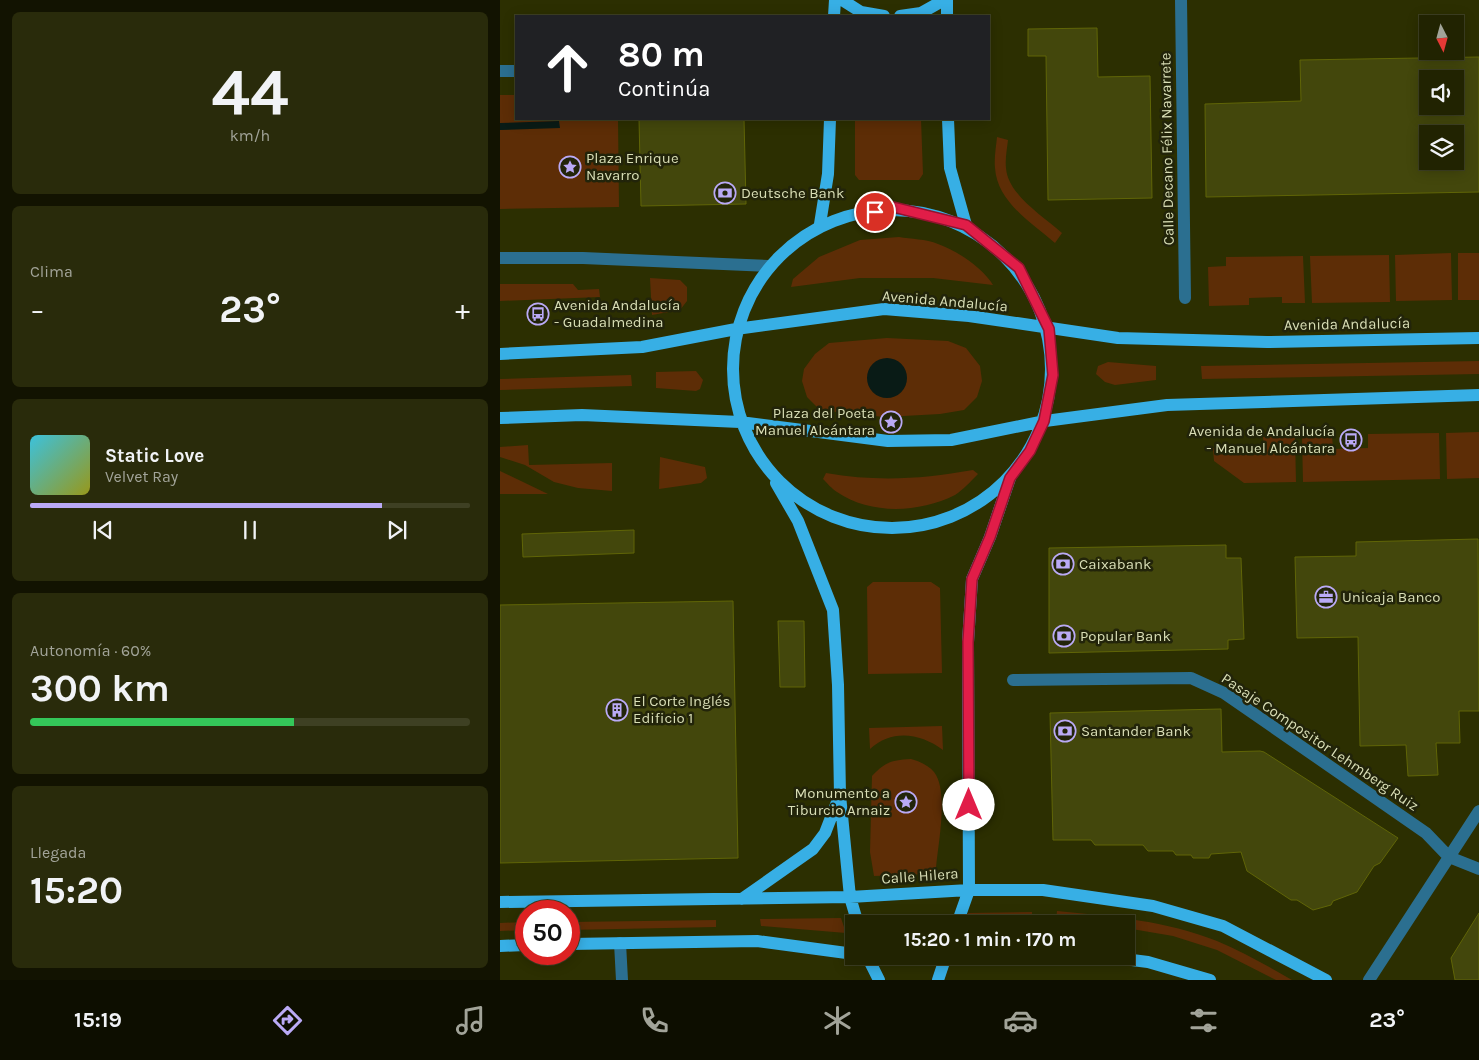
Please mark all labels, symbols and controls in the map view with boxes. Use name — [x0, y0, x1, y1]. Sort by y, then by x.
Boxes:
north arrow — [1419, 15, 1464, 60]
map controls — [1419, 15, 1464, 170]
text: 80 m — [618, 34, 705, 75]
icon: ahead — [535, 35, 600, 100]
street label: Calle Decano Félix Navarrete — [1156, 52, 1178, 246]
text: 44 — [211, 55, 289, 131]
button: sound — [1419, 70, 1464, 115]
text: Continúa — [618, 76, 710, 102]
button: layers — [1419, 125, 1464, 170]
text: km/h — [230, 126, 270, 145]
place label: Plaza Enrique Navarro — [586, 149, 679, 184]
place icon: Plaza Enrique Navarro — [558, 155, 582, 179]
bank icon: Deutsche Bank — [713, 181, 737, 205]
place label: Deutsche Bank — [741, 184, 844, 202]
pin — [854, 191, 896, 233]
icon: arrive — [861, 198, 889, 226]
text: Clima — [30, 262, 73, 281]
text: 23° — [219, 287, 281, 332]
street label: Avenida Andalucía — [881, 287, 1009, 315]
text: − — [30, 293, 45, 326]
text: + — [455, 293, 470, 326]
place label: Avenida Andalucía - Guadalmedina — [554, 296, 680, 331]
bus stop icon: Avenida Andalucía - Guadalmedina — [526, 302, 550, 326]
street label: Avenida Andalucía — [1284, 314, 1410, 334]
place label: Plaza del Poeta Manuel Alcántara — [755, 404, 875, 439]
place icon: Plaza del Poeta Manuel Alcántara — [879, 410, 903, 434]
place label: Avenida de Andalucía - Manuel Alcántara — [1189, 422, 1335, 457]
bus stop icon: Avenida de Andalucía - Manuel Alcántara — [1339, 428, 1363, 452]
text: Static Love — [105, 445, 204, 467]
text: Velvet Ray — [105, 467, 178, 486]
icon: previous — [89, 516, 117, 544]
icon: pause — [236, 516, 264, 544]
icon: next — [383, 516, 411, 544]
bank icon: Caixabank — [1051, 552, 1075, 576]
place label: Caixabank — [1079, 555, 1152, 573]
office icon: Unicaja Banco — [1314, 585, 1338, 609]
place label: Unicaja Banco — [1342, 588, 1440, 606]
bank icon: Popular Bank — [1052, 624, 1076, 648]
place label: Popular Bank — [1080, 627, 1171, 645]
text: Autonomía · 60% — [30, 641, 151, 660]
text: 300 km — [30, 666, 170, 711]
street label: Pasaje Compositor Lehmberg Ruiz — [1218, 669, 1422, 815]
place label: El Corte Inglés Edificio 1 — [633, 692, 730, 727]
building icon: El Corte Inglés Edificio 1 — [605, 698, 629, 722]
bank icon: Santander Bank — [1053, 719, 1077, 743]
place label: Santander Bank — [1081, 722, 1191, 740]
position arrow — [942, 778, 994, 830]
place label: Monumento a Tiburcio Arnaiz — [788, 784, 890, 819]
place icon: Monumento a Tiburcio Arnaiz — [894, 790, 918, 814]
text: Llegada — [30, 843, 86, 862]
street label: Calle Hilera — [881, 864, 959, 888]
text: 15:20 — [30, 868, 123, 913]
speed limit sign: 50 — [515, 900, 580, 965]
text: 15:20 · 1 min · 170 m — [904, 929, 1076, 951]
icon: directions — [270, 1003, 305, 1038]
icon: music — [453, 1003, 488, 1038]
icon: phone — [637, 1003, 672, 1038]
icon: climate — [820, 1003, 855, 1038]
icon: car — [1003, 1003, 1038, 1038]
icon: filters — [1186, 1003, 1221, 1038]
text: 15:19 — [74, 1007, 122, 1033]
text: 23° — [1369, 1007, 1405, 1033]

